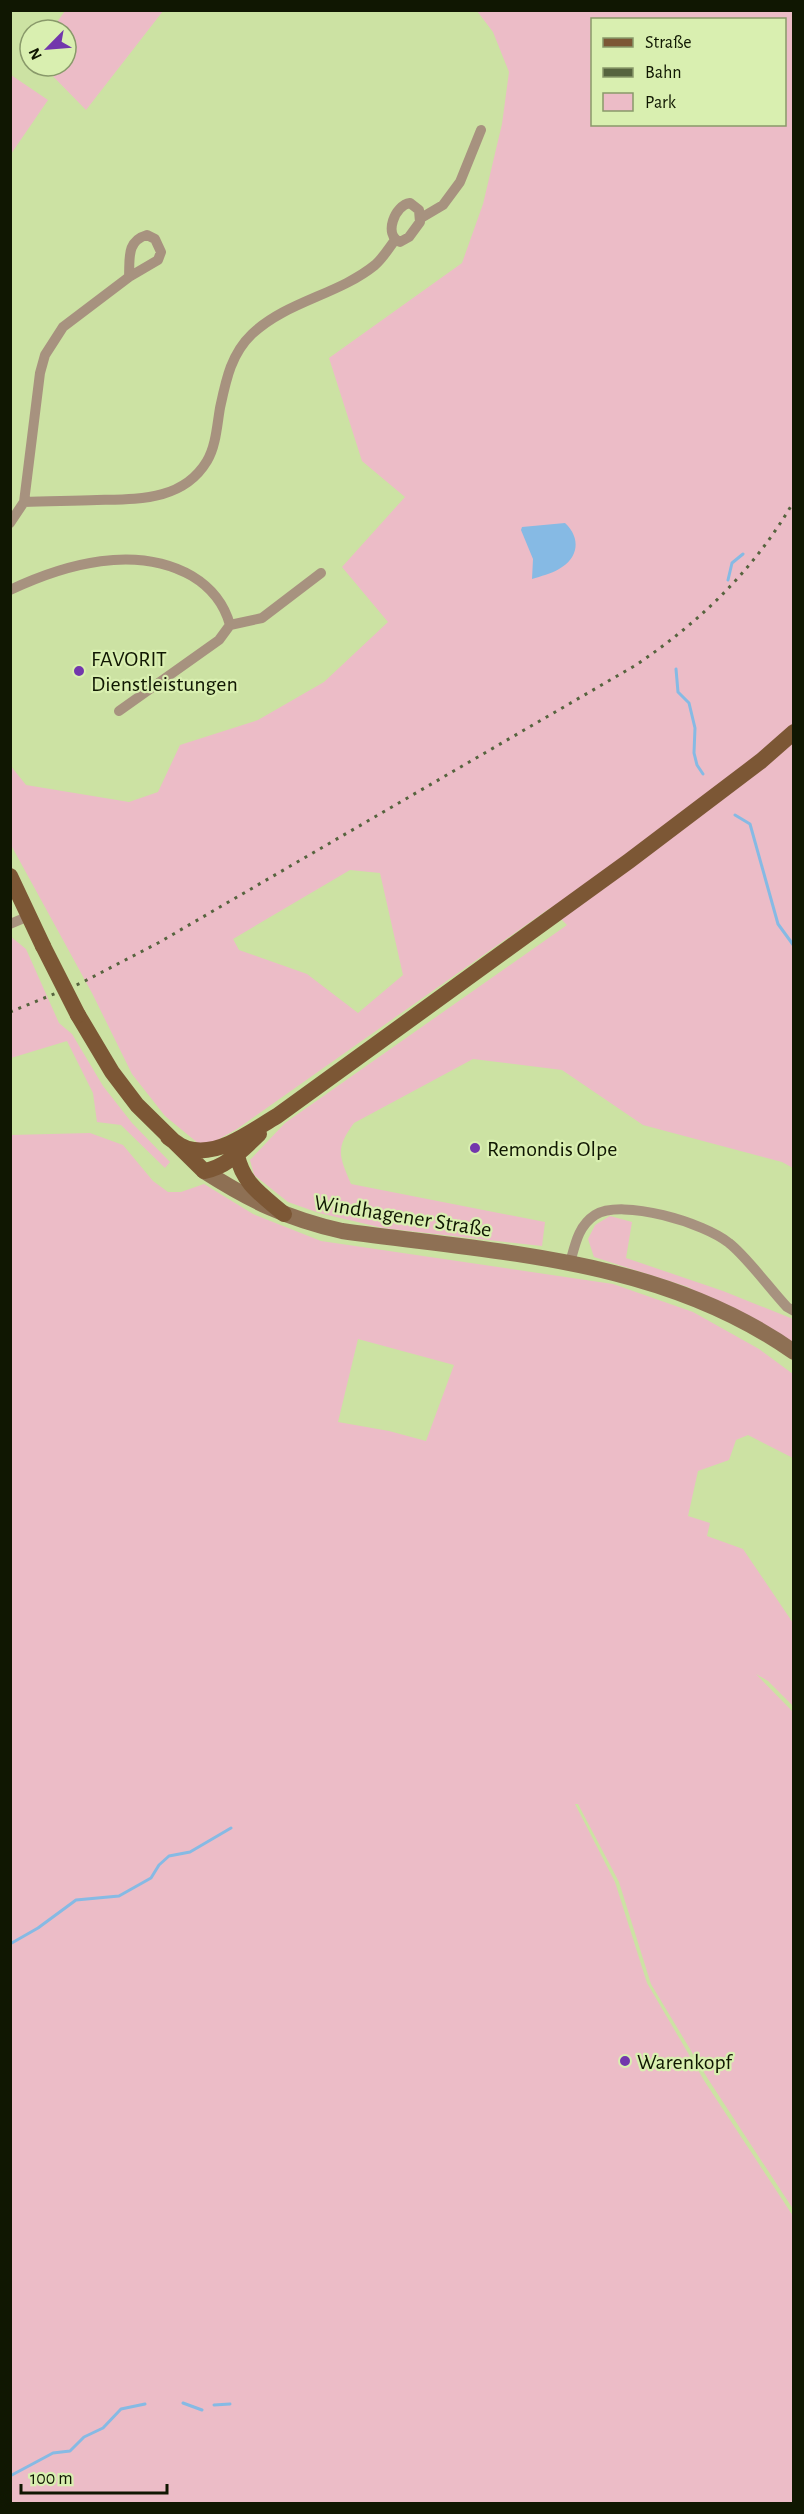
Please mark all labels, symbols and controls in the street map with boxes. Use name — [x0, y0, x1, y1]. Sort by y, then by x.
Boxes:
north arrow — [18, 18, 78, 78]
legend — [591, 18, 786, 126]
text: Straße — [645, 34, 691, 52]
text: N — [26, 45, 45, 62]
text: Bahn — [645, 64, 681, 82]
text: Park — [645, 94, 677, 112]
place label: FAVORIT Dienstleistungen — [91, 648, 238, 695]
marker: FAVORIT Dienstleistungen — [72, 664, 86, 678]
place label: Remondis Olpe — [487, 1138, 617, 1160]
marker: Remondis Olpe — [468, 1141, 482, 1155]
street label: Windhagener Straße — [313, 1191, 493, 1241]
place label: Warenkopf — [637, 2051, 733, 2073]
marker: Warenkopf — [618, 2054, 632, 2068]
scale bar — [21, 2457, 166, 2495]
text: 100 m — [30, 2470, 73, 2488]

